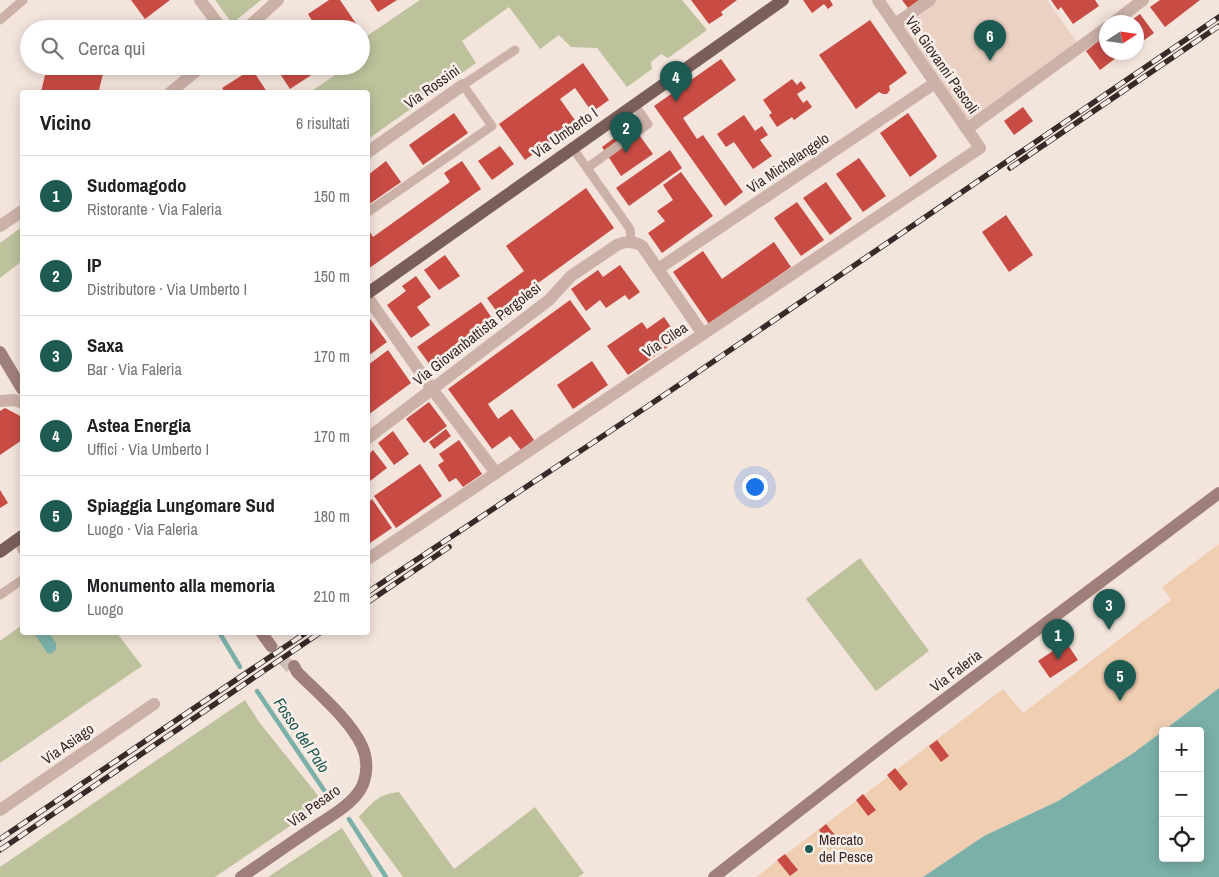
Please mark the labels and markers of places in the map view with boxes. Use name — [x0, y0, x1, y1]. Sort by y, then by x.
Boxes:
pin: 6 — [974, 20, 1006, 61]
pin: 4 — [660, 61, 692, 102]
pin: 2 — [610, 112, 642, 153]
pin: 3 — [1093, 589, 1125, 630]
pin: 1 — [1042, 619, 1074, 660]
pin: 5 — [1104, 660, 1136, 701]
place label: Mercato del Pesce — [819, 829, 873, 867]
marker: Mercato del Pesce — [803, 843, 815, 855]

